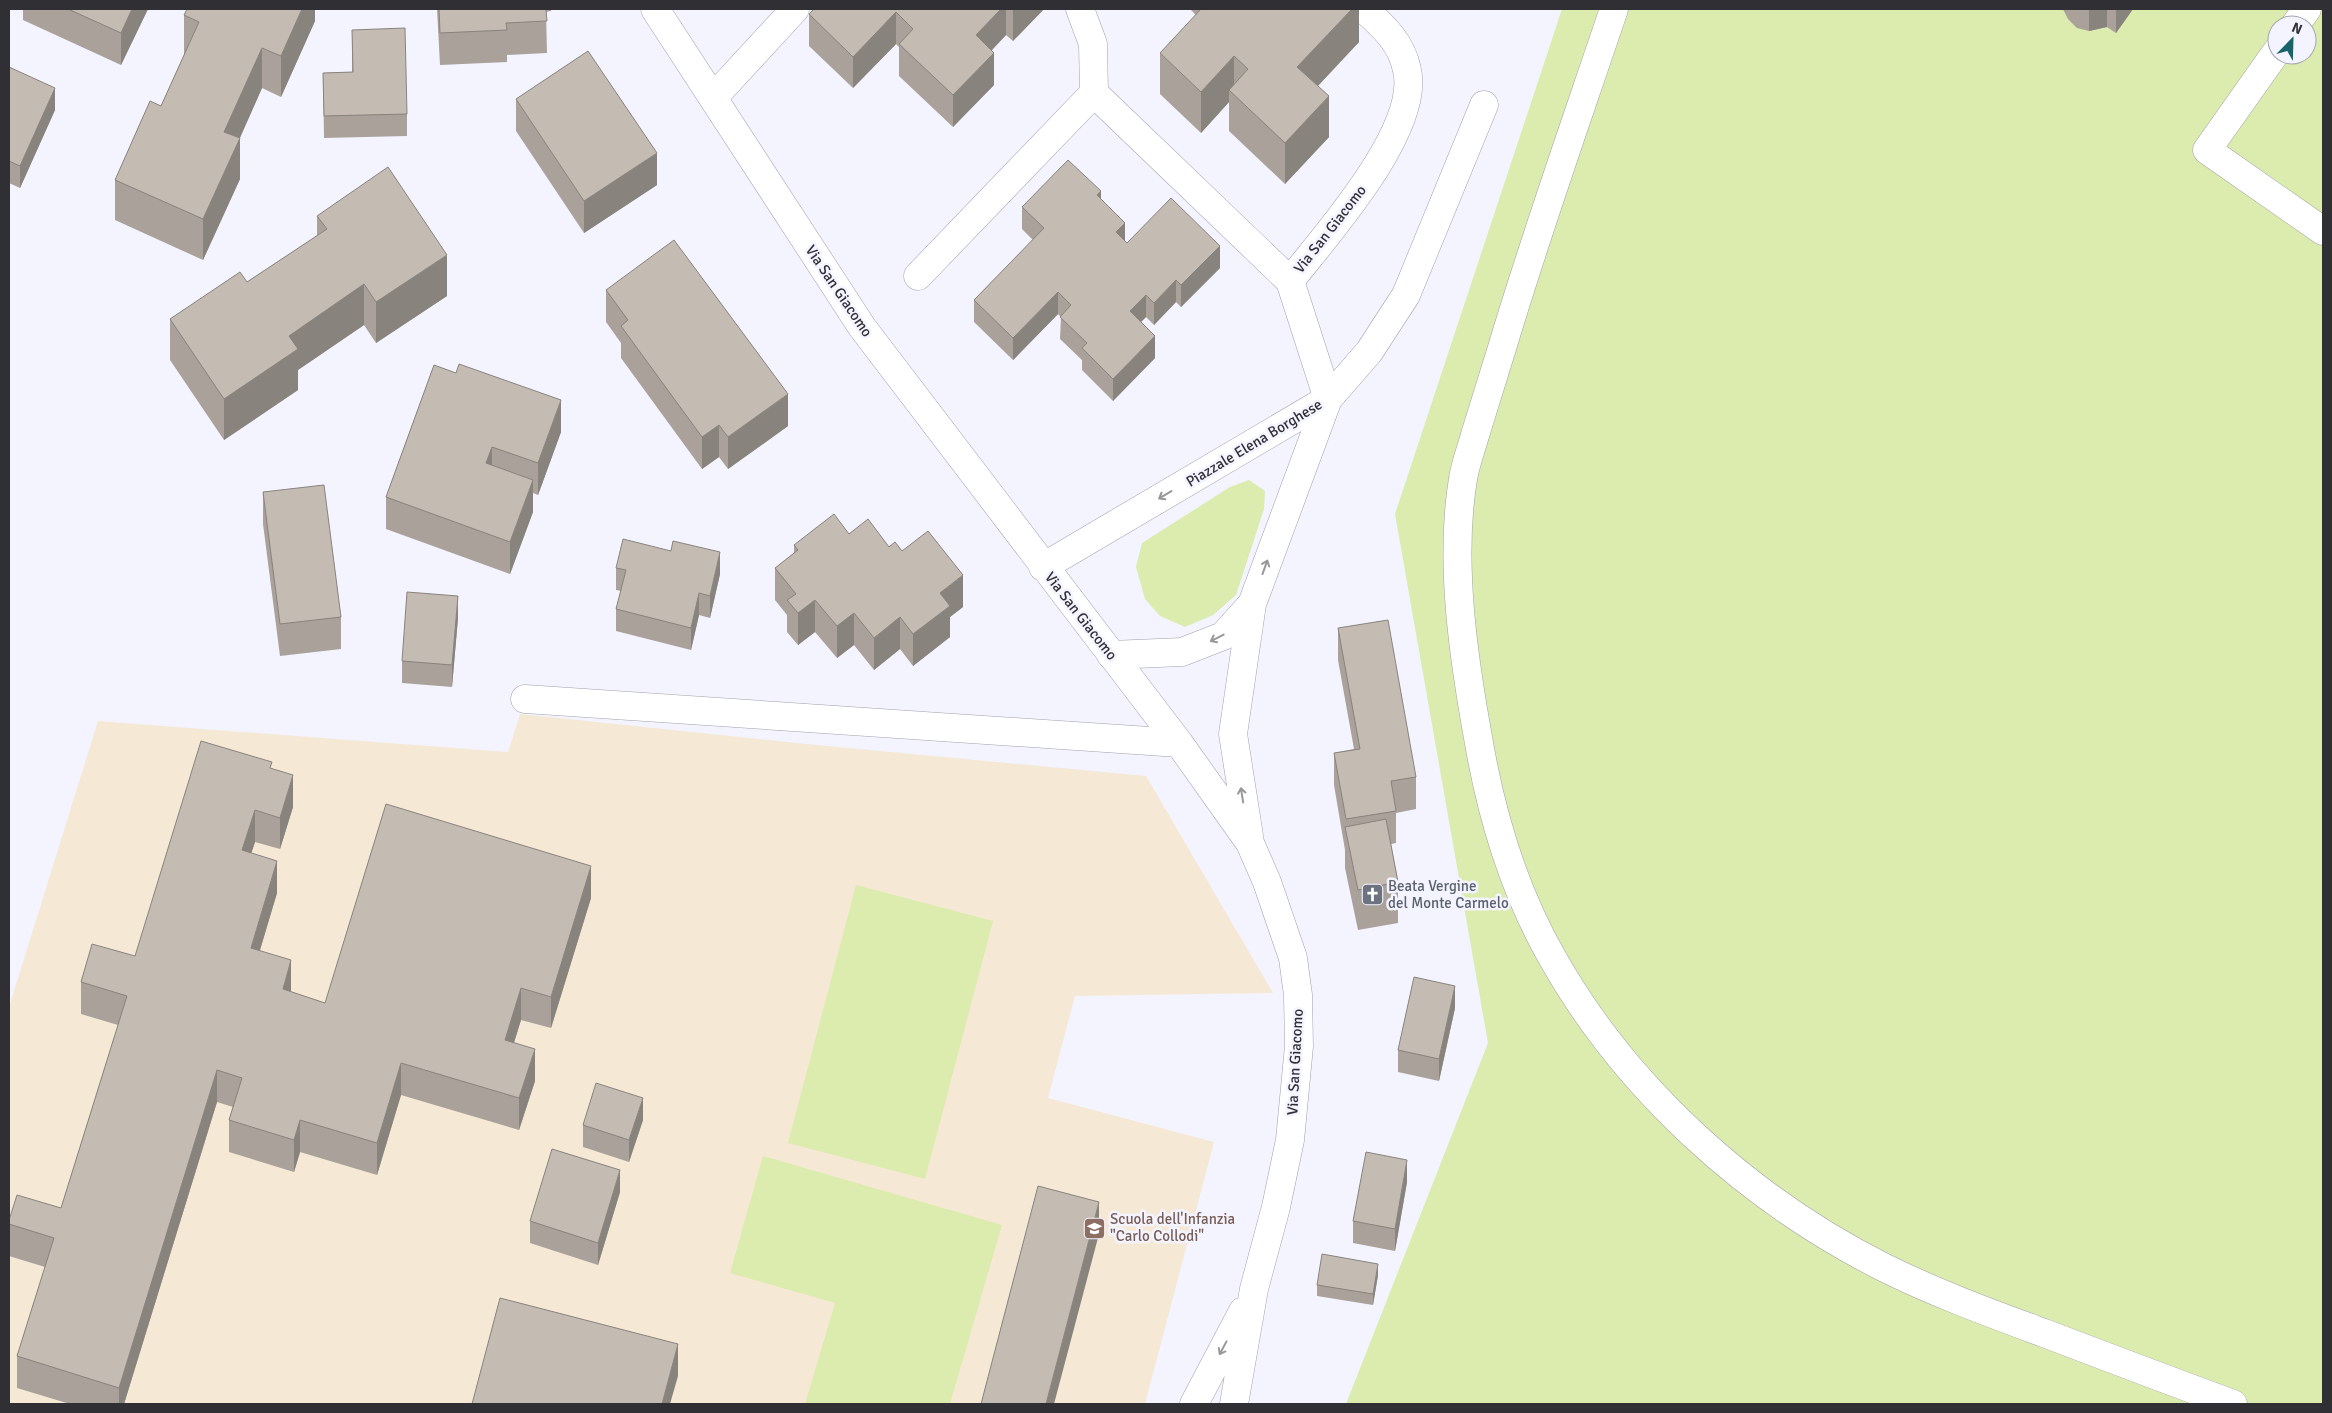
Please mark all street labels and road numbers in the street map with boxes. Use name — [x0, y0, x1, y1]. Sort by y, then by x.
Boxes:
street label: Via San Giacomo — [1290, 181, 1370, 277]
street label: Via San Giacomo — [802, 242, 876, 340]
street label: Piazzale Elena Borghese — [1183, 395, 1325, 491]
street label: Via San Giacomo — [1041, 568, 1121, 664]
street label: Via San Giacomo — [1283, 1008, 1307, 1116]

